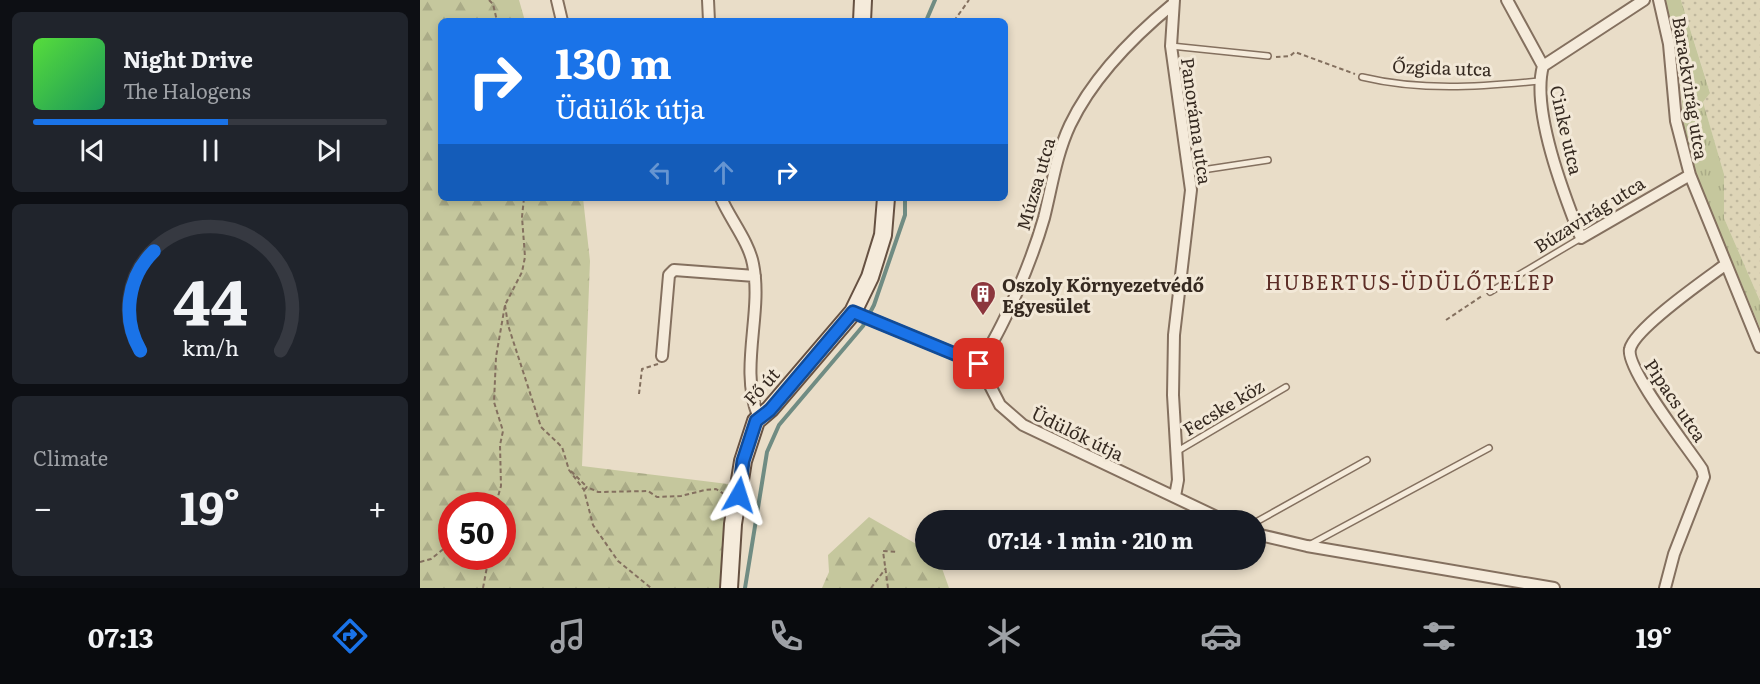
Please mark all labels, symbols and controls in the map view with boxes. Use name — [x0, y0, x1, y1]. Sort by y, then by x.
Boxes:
street label: Barackvirág utca — [1666, 15, 1716, 162]
text: 130 m — [555, 30, 672, 92]
text: Night Drive — [123, 42, 253, 75]
icon: right — [456, 42, 534, 120]
street label: Őzgida utca — [1392, 52, 1493, 82]
street label: Panoráma utca — [1175, 56, 1219, 187]
text: The Halogens — [123, 75, 251, 105]
street label: Cinke utca — [1544, 83, 1590, 178]
text: Üdülők útja — [555, 87, 705, 127]
icon: previous — [76, 134, 109, 167]
icon: pause — [194, 134, 227, 167]
icon: next — [312, 134, 345, 167]
street label: Múzsa utca — [1009, 134, 1061, 234]
icon: left — [644, 156, 677, 189]
icon: ahead — [707, 156, 740, 189]
icon: right — [770, 156, 803, 189]
street label: Búzavirág utca — [1528, 169, 1650, 259]
text: 44 — [172, 252, 248, 344]
district label: HUBERTUS-ÜDÜLŐTELEP — [1265, 266, 1555, 296]
place label: Oszoly Környezetvédő Egyesület — [1002, 271, 1204, 319]
building icon: Oszoly Környezetvédő Egyesület — [968, 279, 998, 317]
text: km/h — [181, 331, 239, 363]
pin — [953, 338, 1004, 389]
icon: arrive — [962, 347, 995, 380]
street label: Pipacs utca — [1638, 353, 1714, 447]
street label: Fő út — [737, 361, 786, 411]
street label: Fecske köz — [1177, 372, 1269, 442]
street label: Üdülők útja — [1027, 399, 1129, 467]
text: Climate — [33, 442, 108, 472]
position arrow — [707, 463, 771, 527]
text: 19° — [180, 472, 240, 539]
text: − — [33, 481, 52, 530]
text: + — [368, 481, 387, 530]
speed limit sign: 50 — [438, 492, 516, 570]
text: 07:14 · 1 min · 210 m — [988, 523, 1193, 556]
icon: directions — [329, 615, 371, 657]
icon: music — [547, 615, 589, 657]
icon: phone — [765, 615, 807, 657]
icon: climate — [983, 615, 1025, 657]
icon: car — [1200, 615, 1242, 657]
icon: filters — [1418, 615, 1460, 657]
text: 07:13 — [88, 616, 154, 656]
text: 19° — [1636, 616, 1672, 656]

